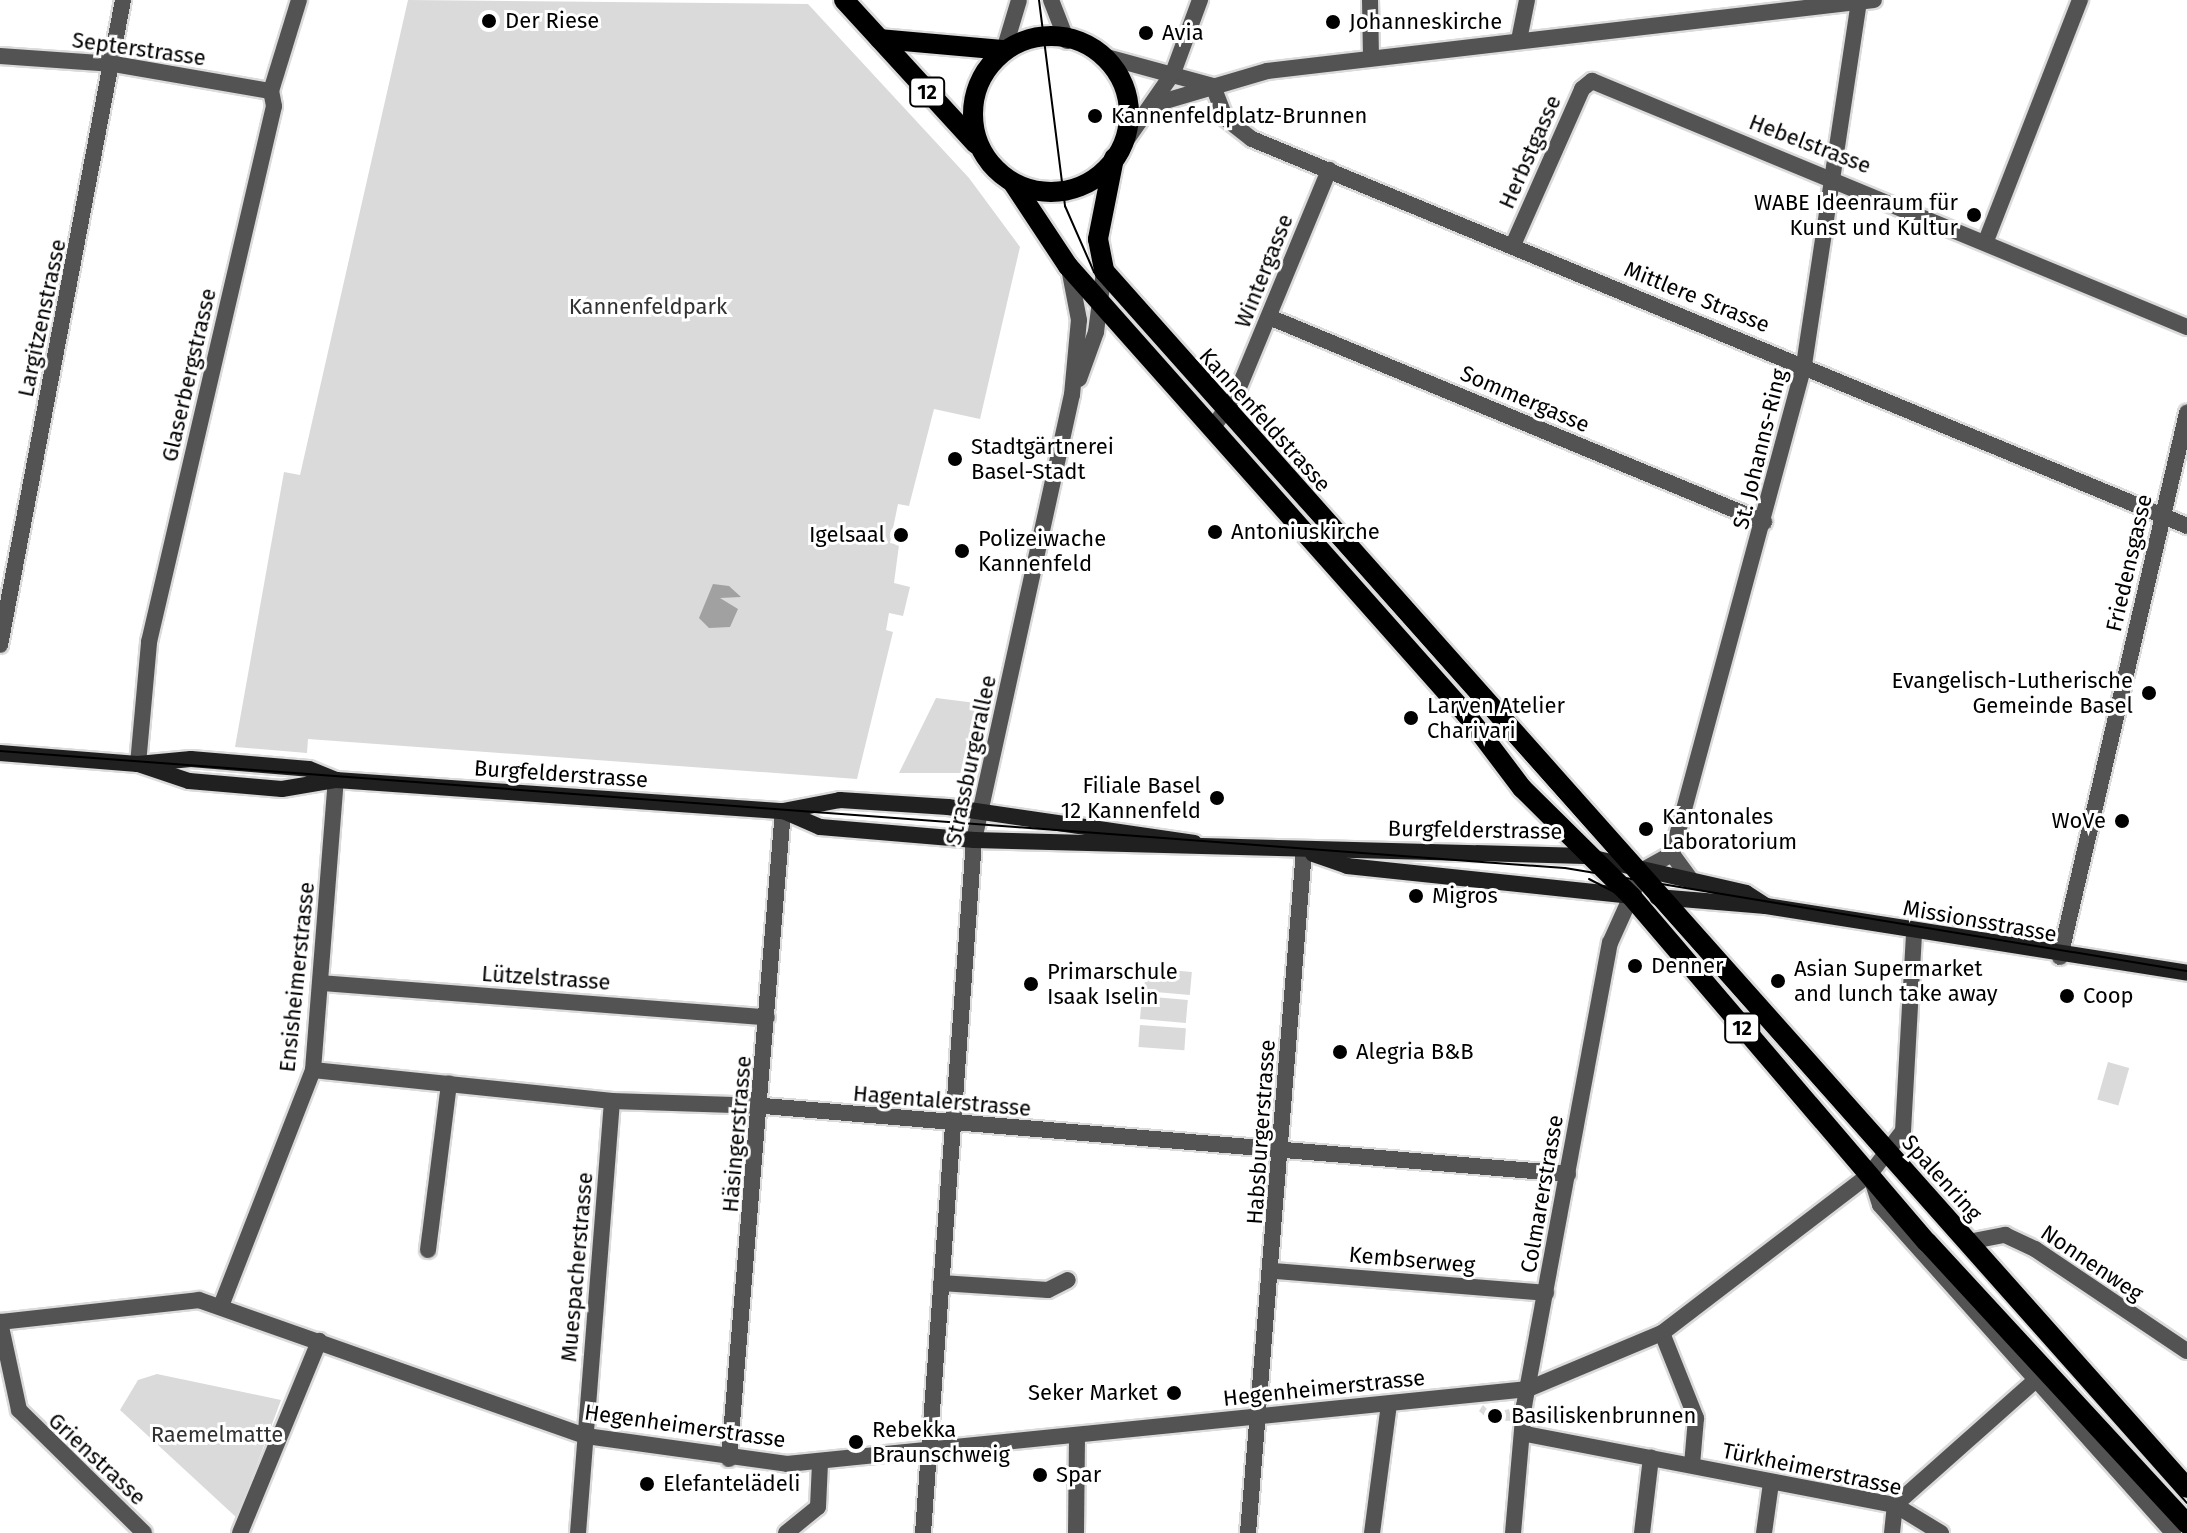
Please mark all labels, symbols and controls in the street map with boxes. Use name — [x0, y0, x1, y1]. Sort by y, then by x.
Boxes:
place label: Der Riese — [505, 8, 599, 34]
place label: Johanneskirche — [1349, 9, 1502, 35]
marker: Der Riese — [480, 12, 498, 30]
marker: Johanneskirche — [1324, 13, 1342, 31]
place label: Avia — [1162, 20, 1204, 46]
marker: Avia — [1137, 24, 1155, 42]
street label: Septerstrasse — [70, 27, 208, 71]
road number: 12 — [909, 76, 945, 108]
street label: Herbstgasse — [1493, 91, 1567, 213]
place label: Kannenfeldplatz-Brunnen — [1111, 103, 1367, 129]
marker: Kannenfeldplatz-Brunnen — [1086, 107, 1104, 125]
street label: Hebelstrasse — [1745, 109, 1875, 179]
place label: WABE Ideenraum für Kunst und Kultur — [1754, 189, 1958, 240]
marker: WABE Ideenraum für Kunst und Kultur — [1965, 206, 1983, 224]
street label: Wintergasse — [1229, 210, 1299, 332]
street label: Largitzenstrasse — [12, 237, 72, 399]
street label: Mittlere Strasse — [1620, 256, 1774, 338]
street label: Glaserbergstrasse — [156, 286, 222, 464]
park label: Kannenfeldpark — [569, 294, 727, 320]
street label: Kannenfeldstrasse — [1194, 343, 1336, 497]
street label: Sommergasse — [1456, 360, 1594, 438]
street label: St. Johanns-Ring — [1727, 366, 1793, 532]
place label: Stadtgärtnerei Basel-Stadt — [971, 433, 1114, 484]
marker: Stadtgärtnerei Basel-Stadt — [946, 450, 964, 468]
street label: Friedensgasse — [2100, 492, 2158, 634]
place label: Antoniuskirche — [1231, 519, 1380, 545]
place label: Igelsaal — [809, 522, 885, 548]
marker: Antoniuskirche — [1206, 523, 1224, 541]
place label: Polizeiwache Kannenfeld — [978, 525, 1106, 576]
marker: Igelsaal — [892, 526, 910, 544]
marker: Polizeiwache Kannenfeld — [953, 542, 971, 560]
place label: Evangelisch-Lutherische Gemeinde Basel — [1891, 667, 2133, 718]
street label: Strassburgerallee — [940, 673, 1002, 847]
marker: Evangelisch-Lutherische Gemeinde Basel — [2140, 684, 2158, 702]
place label: Larven Atelier Charivari — [1427, 692, 1565, 744]
marker: Larven Atelier Charivari — [1402, 709, 1420, 727]
street label: Burgfelderstrasse — [473, 755, 649, 793]
place label: Filiale Basel 12 Kannenfeld — [1061, 772, 1201, 824]
marker: Filiale Basel 12 Kannenfeld — [1208, 789, 1226, 807]
place label: Kantonales Laboratorium — [1662, 803, 1797, 854]
place label: WoVe — [2052, 808, 2106, 834]
marker: WoVe — [2113, 812, 2131, 830]
street label: Burgfelderstrasse — [1387, 815, 1563, 845]
marker: Kantonales Laboratorium — [1637, 820, 1655, 838]
street label: Ensisheimerstrasse — [274, 880, 320, 1074]
place label: Migros — [1432, 883, 1498, 909]
marker: Migros — [1407, 887, 1425, 905]
street label: Missionsstrasse — [1901, 894, 2059, 948]
place label: Denner — [1651, 953, 1723, 979]
place label: Asian Supermarket and lunch take away — [1794, 955, 1998, 1006]
marker: Denner — [1626, 957, 1644, 975]
place label: Primarschule Isaak Iselin — [1047, 958, 1178, 1010]
street label: Lützelstrasse — [481, 960, 611, 996]
marker: Asian Supermarket and lunch take away — [1769, 972, 1787, 990]
marker: Primarschule Isaak Iselin — [1022, 975, 1040, 993]
place label: Coop — [2083, 983, 2134, 1009]
marker: Coop — [2058, 987, 2076, 1005]
road number: 12 — [1724, 1012, 1760, 1044]
street label: Habsburgerstrasse — [1241, 1039, 1281, 1225]
place label: Alegria B&B — [1356, 1039, 1474, 1065]
marker: Alegria B&B — [1331, 1043, 1349, 1061]
street label: Häsingerstrasse — [717, 1054, 757, 1214]
street label: Hagentalerstrasse — [852, 1080, 1032, 1122]
street label: Colmarerstrasse — [1515, 1113, 1569, 1275]
street label: Spalenring — [1896, 1129, 1988, 1227]
street label: Muespacherstrasse — [556, 1171, 598, 1363]
street label: Nonnenweg — [2036, 1219, 2148, 1307]
street label: Kembserweg — [1348, 1241, 1476, 1279]
street label: Hegenheimerstrasse — [1222, 1364, 1426, 1412]
place label: Seker Market — [1028, 1380, 1158, 1406]
marker: Seker Market — [1165, 1384, 1183, 1402]
street label: Hegenheimerstrasse — [583, 1399, 787, 1453]
place label: Basiliskenbrunnen — [1511, 1403, 1697, 1429]
street label: Grienstrasse — [43, 1407, 151, 1511]
marker: Basiliskenbrunnen — [1486, 1407, 1504, 1425]
place label: Rebekka Braunschweig — [872, 1416, 1010, 1468]
park label: Raemelmatte — [151, 1422, 283, 1448]
marker: Rebekka Braunschweig — [847, 1433, 865, 1451]
street label: Türkheimerstrasse — [1720, 1437, 1904, 1501]
place label: Spar — [1056, 1462, 1101, 1488]
marker: Spar — [1031, 1466, 1049, 1484]
place label: Elefantelädeli — [663, 1471, 800, 1497]
marker: Elefantelädeli — [638, 1475, 656, 1493]

